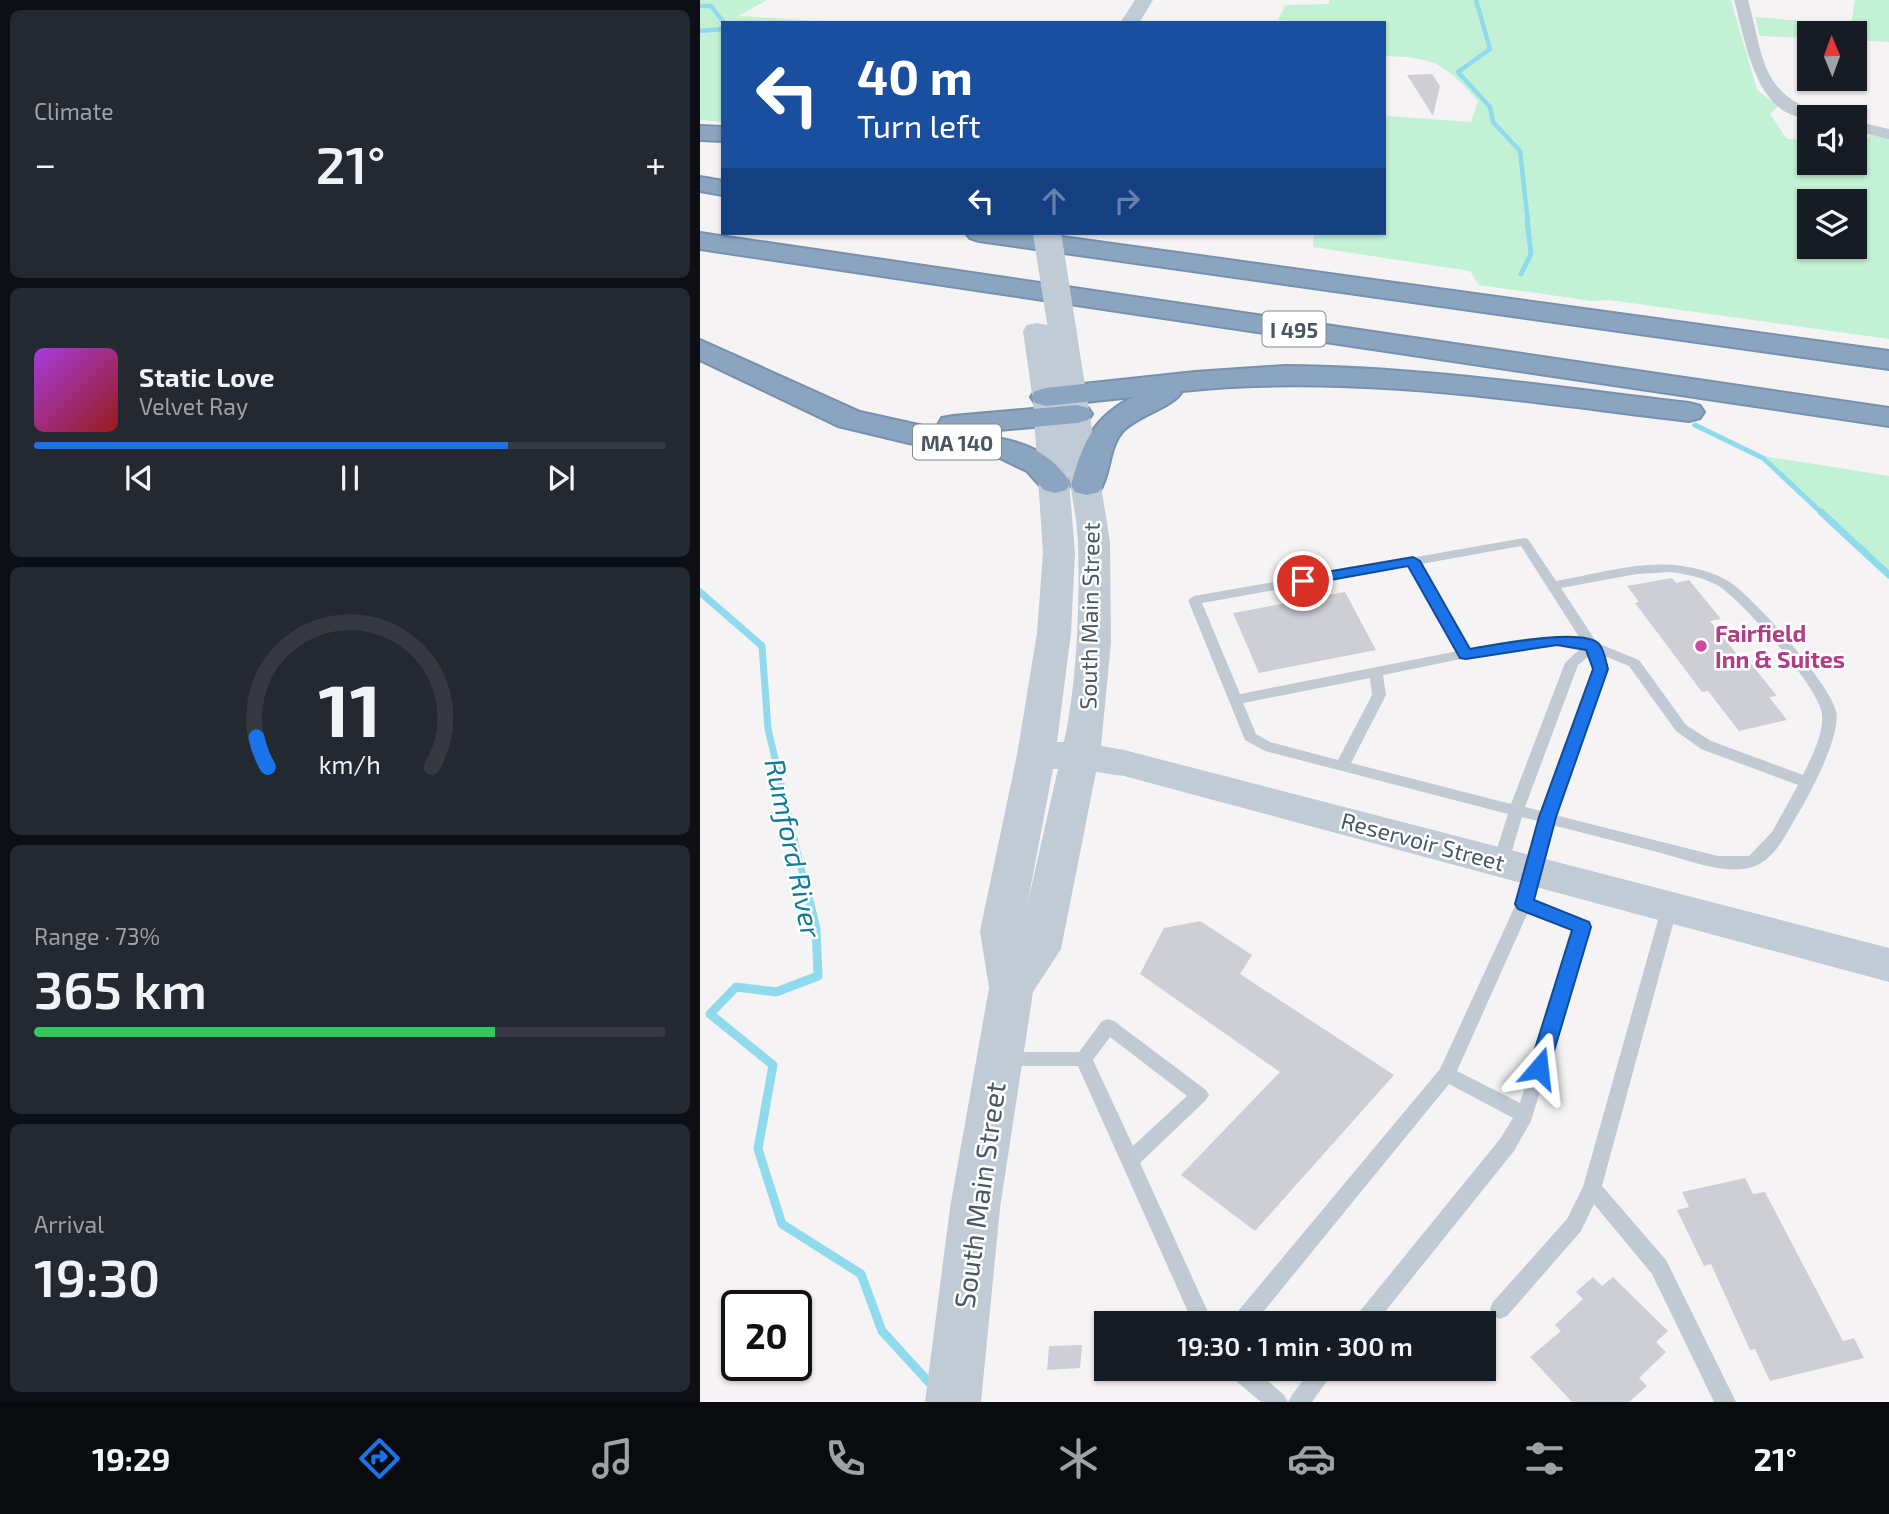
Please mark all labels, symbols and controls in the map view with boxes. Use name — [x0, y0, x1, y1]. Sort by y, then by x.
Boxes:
north arrow — [1797, 21, 1867, 91]
map controls — [1797, 21, 1867, 259]
text: 40 m — [857, 46, 973, 105]
icon: left — [742, 49, 833, 140]
text: Climate — [34, 97, 114, 125]
button: sound — [1797, 105, 1867, 175]
text: Turn left — [857, 106, 981, 144]
text: 21° — [316, 132, 386, 194]
text: − — [34, 140, 56, 186]
text: + — [645, 140, 666, 186]
icon: left — [962, 182, 1000, 220]
icon: ahead — [1035, 182, 1073, 220]
icon: right — [1108, 182, 1146, 220]
button: layers — [1797, 189, 1867, 259]
road number: I 495 — [1262, 312, 1326, 346]
text: Static Love — [139, 361, 275, 392]
text: Velvet Ray — [139, 392, 248, 420]
road number: MA 140 — [913, 424, 1001, 460]
icon: previous — [120, 459, 158, 497]
icon: pause — [331, 459, 369, 497]
icon: next — [542, 459, 580, 497]
street label: South Main Street — [1073, 522, 1105, 710]
pin — [1273, 551, 1333, 611]
icon: arrive — [1284, 562, 1322, 600]
place label: Fairfield Inn & Suites — [1715, 619, 1845, 673]
marker: Fairfield Inn & Suites — [1693, 638, 1709, 654]
text: 11 — [319, 664, 381, 752]
text: km/h — [319, 749, 381, 779]
water label: Rumford River — [758, 755, 830, 942]
street label: Reservoir Street — [1338, 806, 1508, 876]
text: Range · 73% — [34, 922, 160, 950]
text: 365 km — [34, 957, 207, 1019]
position arrow — [1502, 1031, 1576, 1105]
street label: South Main Street — [946, 1080, 1012, 1310]
text: Arrival — [34, 1210, 104, 1238]
text: 19:30 — [34, 1245, 160, 1307]
speed limit sign: 20 — [721, 1290, 812, 1381]
text: 19:30 · 1 min · 300 m — [1177, 1330, 1413, 1361]
icon: directions — [355, 1434, 404, 1483]
icon: music — [588, 1434, 637, 1483]
icon: phone — [821, 1434, 870, 1483]
icon: climate — [1054, 1434, 1103, 1483]
icon: car — [1287, 1434, 1336, 1483]
icon: filters — [1520, 1434, 1569, 1483]
text: 19:29 — [92, 1439, 170, 1477]
text: 21° — [1753, 1439, 1797, 1477]

